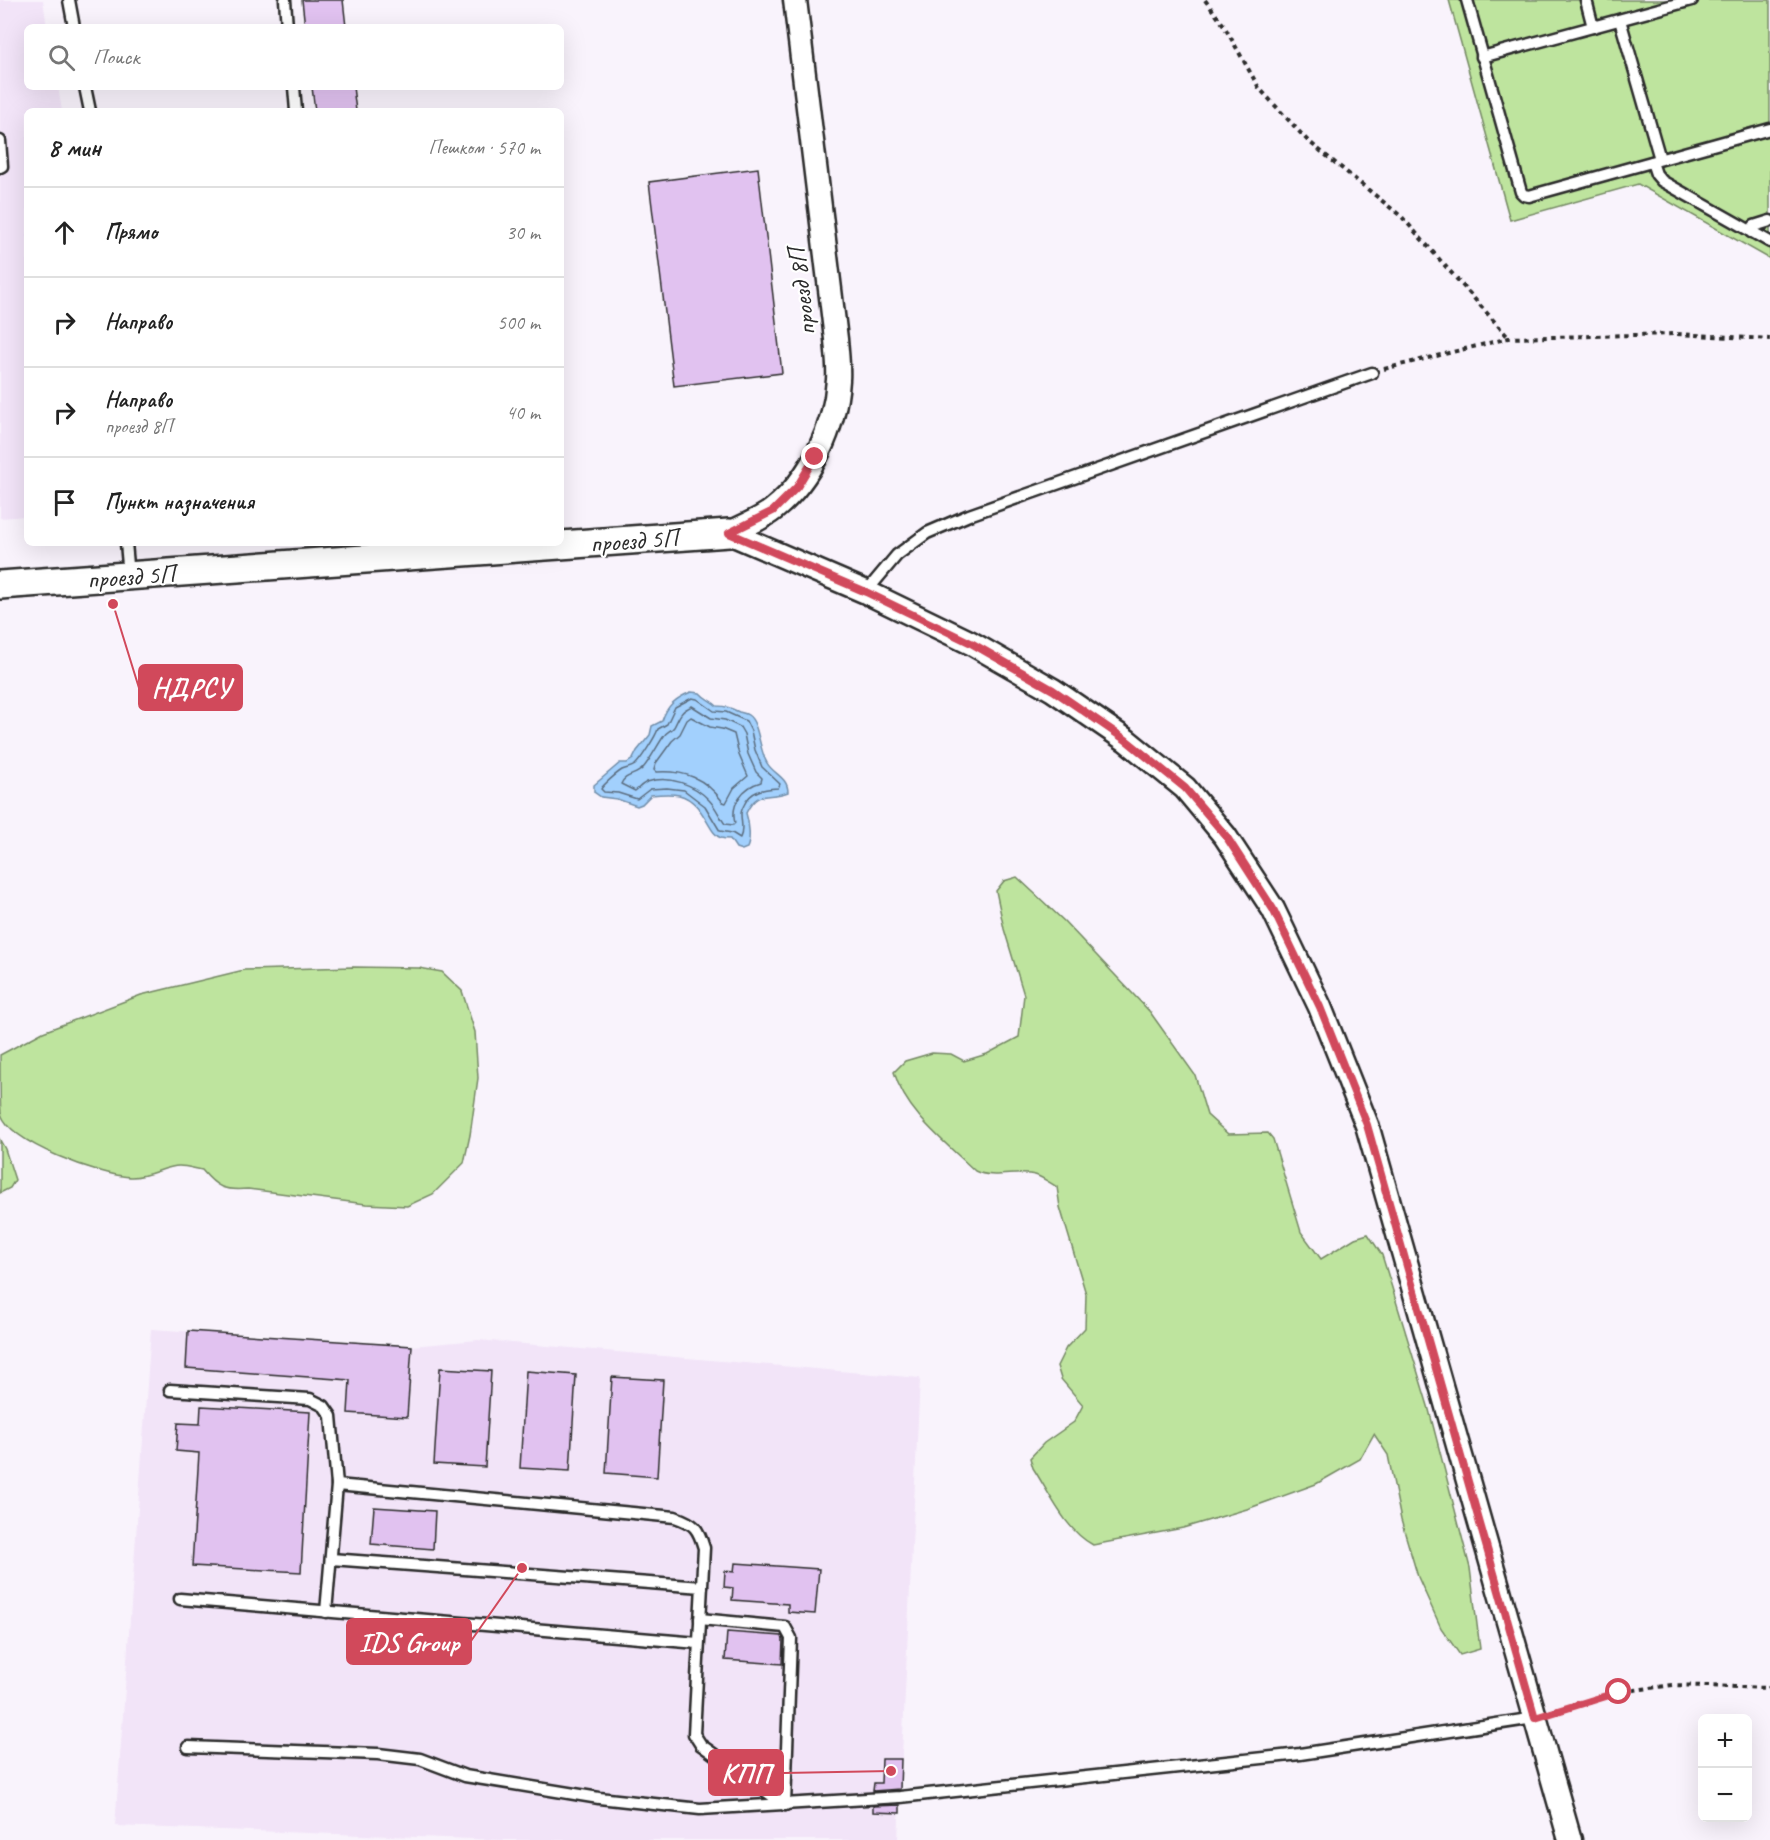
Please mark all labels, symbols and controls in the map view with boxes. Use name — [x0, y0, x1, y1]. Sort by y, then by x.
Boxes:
search box — [24, 24, 564, 90]
icon: search — [45, 41, 78, 74]
text: Поиск — [93, 43, 139, 71]
text: 8 мин — [48, 131, 101, 164]
text: Пешком · 570 m — [428, 135, 540, 160]
icon: ahead — [48, 216, 81, 249]
text: Прямо — [105, 218, 157, 246]
text: 30 m — [506, 220, 540, 245]
street label: проезд 8П — [779, 242, 823, 338]
icon: right — [48, 306, 81, 339]
text: Направо — [105, 308, 172, 336]
text: 500 m — [497, 310, 540, 335]
text: Направо — [105, 386, 172, 414]
icon: right — [48, 396, 81, 429]
text: 40 m — [506, 400, 540, 425]
text: проезд 8П — [105, 414, 173, 439]
route end — [801, 443, 827, 469]
icon: arrive — [48, 486, 81, 519]
text: Пункт назначения — [105, 488, 254, 516]
street label: проезд 5П — [589, 521, 683, 560]
street label: проезд 5П — [86, 557, 180, 596]
callout: НДРСУ — [139, 665, 242, 710]
text: НДРСУ — [152, 671, 235, 705]
callout: IDS Group — [347, 1619, 471, 1664]
text: IDS Group — [359, 1625, 461, 1659]
route start — [1605, 1678, 1631, 1704]
map controls — [1698, 1714, 1752, 1822]
button: + — [1698, 1714, 1752, 1768]
callout: КПП — [709, 1750, 783, 1795]
text: КПП — [721, 1756, 776, 1790]
button: − — [1698, 1768, 1752, 1822]

